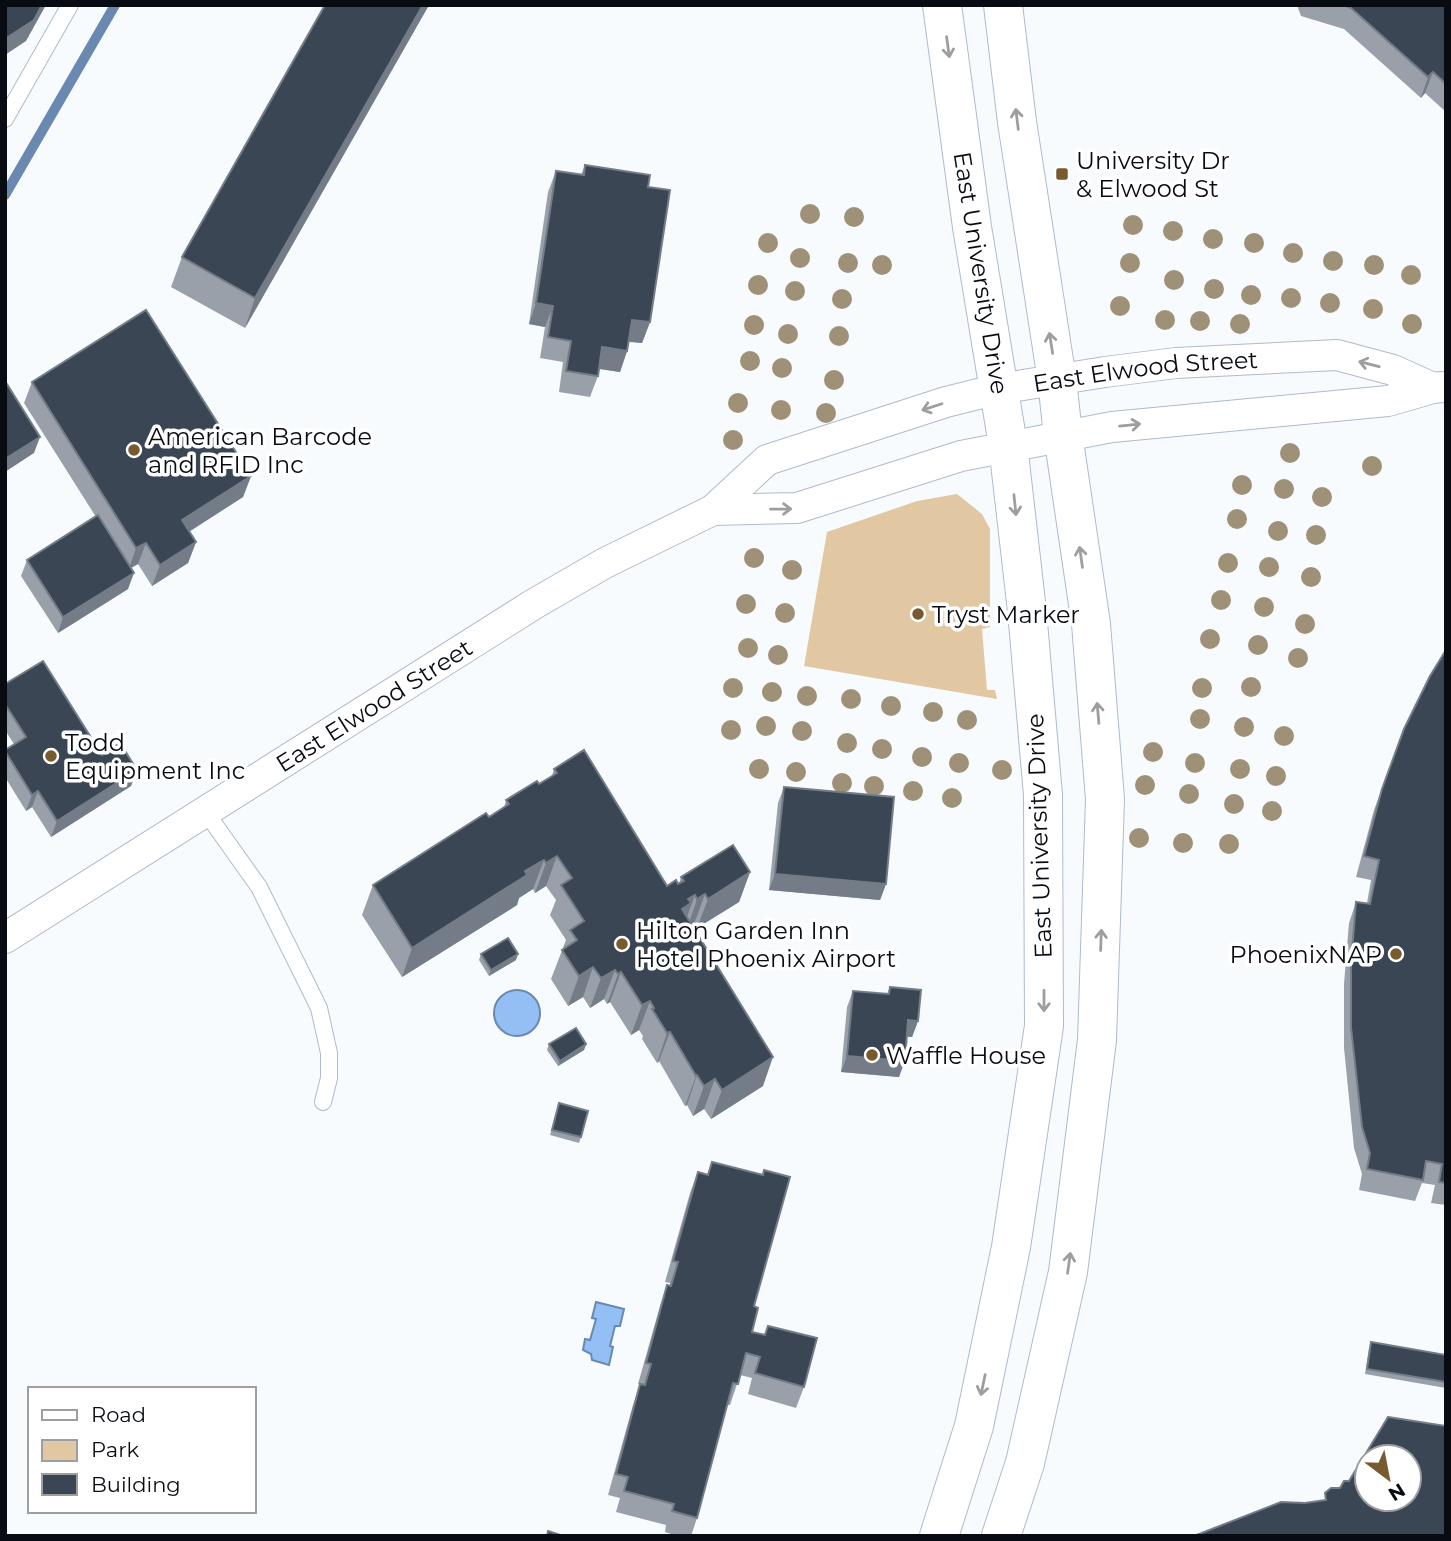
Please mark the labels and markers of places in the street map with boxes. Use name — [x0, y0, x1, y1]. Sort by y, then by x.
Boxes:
place label: University Dr & Elwood St — [1076, 146, 1230, 203]
marker: University Dr & Elwood St — [1054, 166, 1070, 182]
place label: American Barcode and RFID Inc — [148, 422, 372, 479]
marker: American Barcode and RFID Inc — [126, 442, 142, 458]
place label: Tryst Marker — [932, 600, 1080, 629]
marker: Tryst Marker — [910, 606, 926, 622]
place label: Todd Equipment Inc — [65, 728, 245, 785]
marker: Todd Equipment Inc — [43, 748, 59, 764]
place label: Hilton Garden Inn Hotel Phoenix Airport — [636, 916, 896, 973]
marker: Hilton Garden Inn Hotel Phoenix Airport — [614, 936, 630, 952]
place label: PhoenixNAP — [1230, 940, 1382, 969]
marker: PhoenixNAP — [1388, 946, 1404, 962]
place label: Waffle House — [886, 1041, 1046, 1070]
marker: Waffle House — [864, 1047, 880, 1063]

